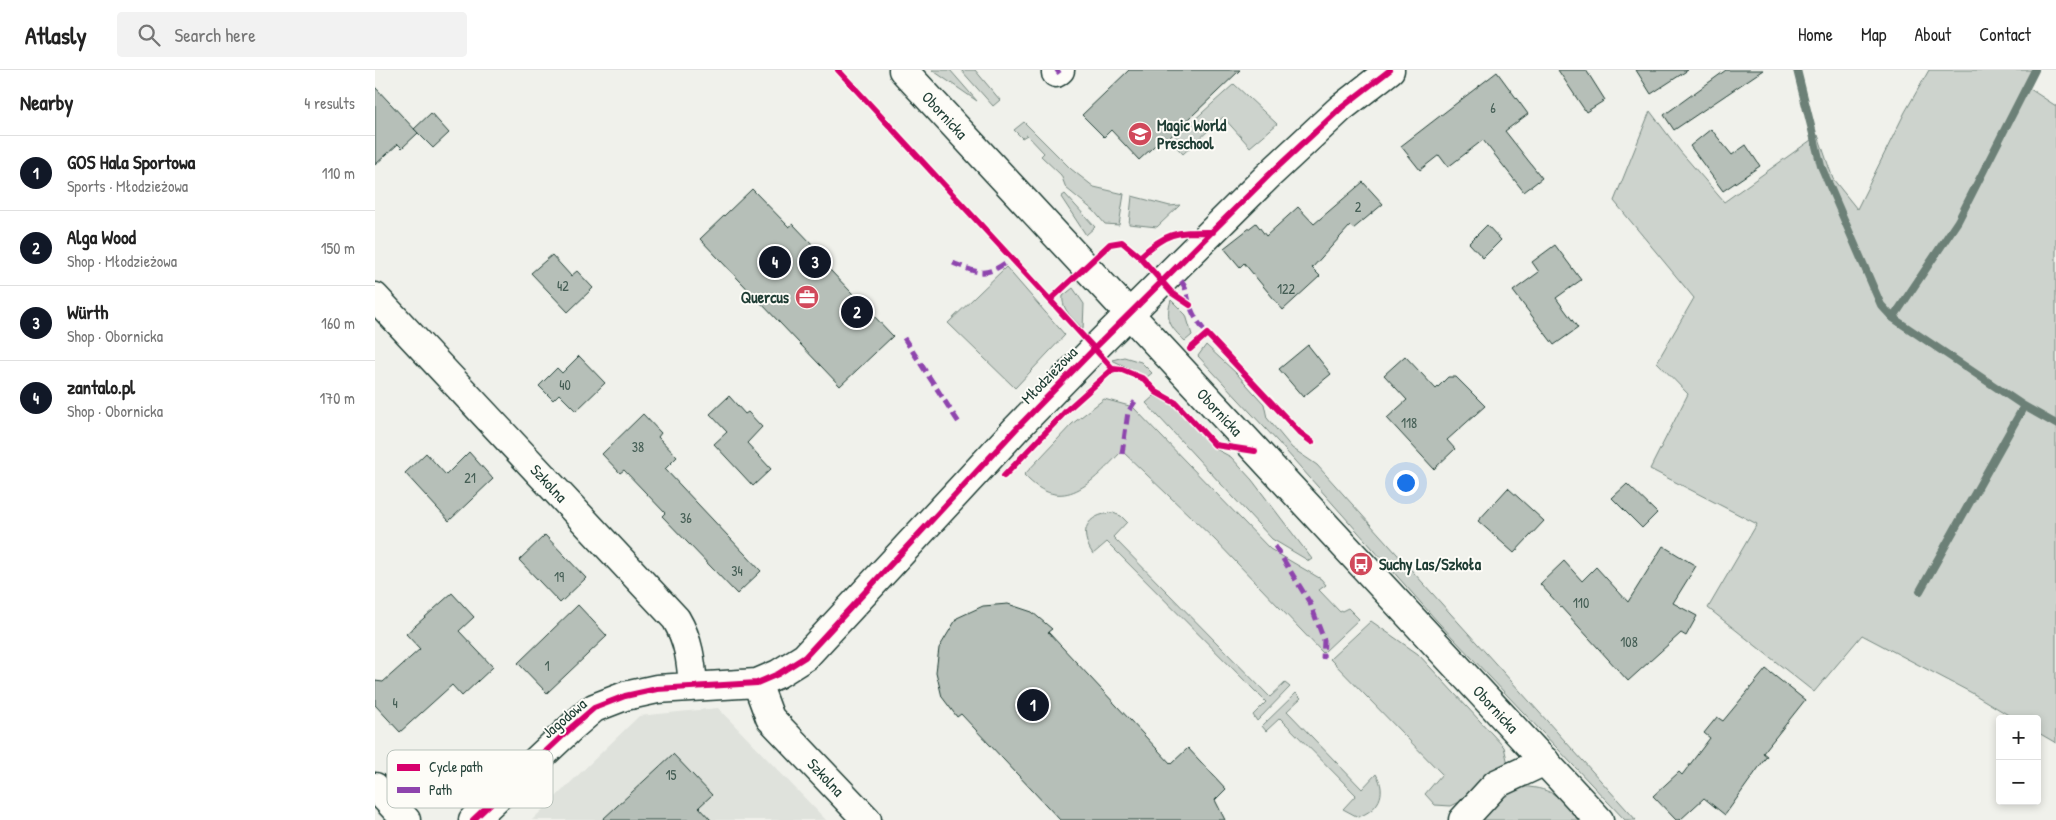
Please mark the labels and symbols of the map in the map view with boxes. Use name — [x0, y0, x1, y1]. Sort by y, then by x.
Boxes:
street label: Obornicka — [917, 86, 973, 144]
house number: 6 — [1490, 98, 1496, 117]
place label: Magic World Preschool — [1157, 114, 1227, 154]
school or university icon: Magic World Preschool — [1127, 121, 1153, 147]
house number: 2 — [1355, 197, 1362, 216]
pin: 4 — [759, 243, 791, 281]
pin: 3 — [799, 243, 831, 281]
house number: 42 — [557, 276, 569, 295]
house number: 122 — [1277, 279, 1296, 298]
office icon: Quercus — [794, 284, 820, 310]
place label: Quercus — [741, 286, 790, 308]
pin: 2 — [841, 293, 873, 331]
street label: Młodzieżowa — [1016, 341, 1082, 409]
house number: 40 — [559, 375, 571, 394]
street label: Obornicka — [1192, 383, 1248, 441]
house number: 118 — [1401, 413, 1417, 432]
house number: 38 — [632, 437, 644, 456]
street label: Szkolna — [526, 459, 572, 507]
house number: 21 — [464, 468, 476, 487]
your location — [1393, 470, 1419, 496]
house number: 36 — [680, 508, 692, 527]
bus stop icon: Suchy Las/Szkoła — [1348, 551, 1374, 577]
place label: Suchy Las/Szkoła — [1379, 553, 1482, 576]
house number: 34 — [731, 561, 743, 580]
house number: 19 — [554, 567, 564, 586]
house number: 110 — [1573, 593, 1589, 612]
house number: 108 — [1620, 632, 1638, 651]
house number: 1 — [544, 656, 550, 675]
street label: Obornicka — [1468, 680, 1524, 738]
pin: 1 — [1017, 686, 1049, 724]
house number: 4 — [392, 693, 398, 712]
street label: Jagodowa — [537, 693, 591, 743]
legend — [387, 750, 553, 808]
street label: Szkolna — [803, 753, 849, 801]
text: Cycle path — [429, 757, 483, 777]
house number: 15 — [665, 765, 677, 784]
text: Path — [429, 780, 452, 799]

